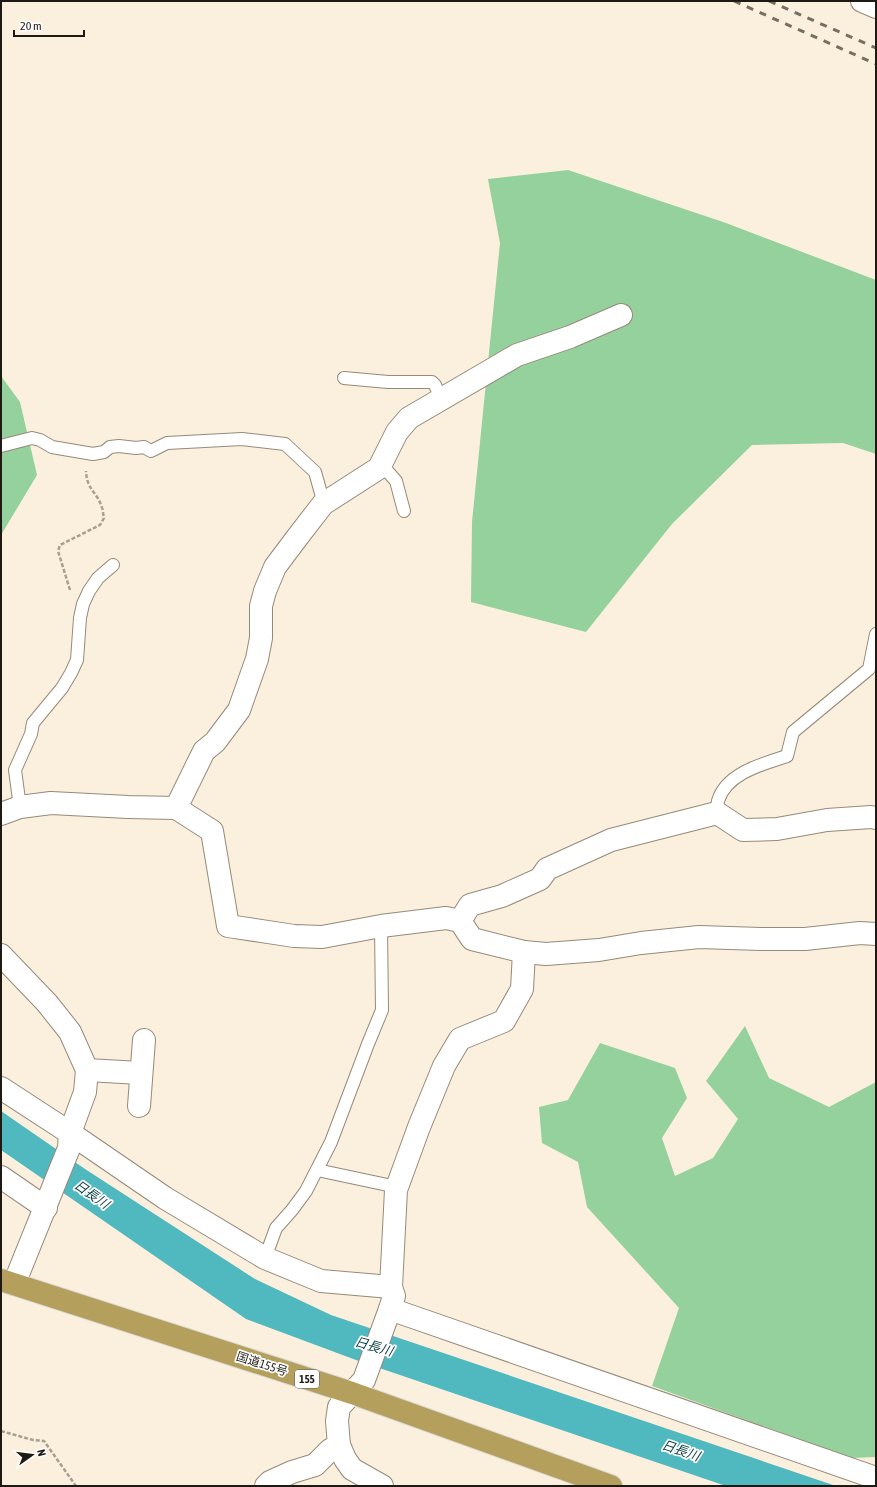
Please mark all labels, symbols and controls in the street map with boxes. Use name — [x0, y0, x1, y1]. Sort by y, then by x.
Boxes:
scale bar — [14, 12, 84, 38]
text: 20 m — [20, 19, 42, 33]
water label: 日長川 — [71, 1177, 114, 1213]
water label: 日長川 — [353, 1334, 397, 1360]
street label: 国道155号 — [235, 1349, 289, 1379]
road number: 155 — [295, 1370, 319, 1388]
north arrow — [12, 1435, 52, 1475]
water label: 日長川 — [660, 1437, 704, 1465]
text: N — [35, 1448, 48, 1457]

